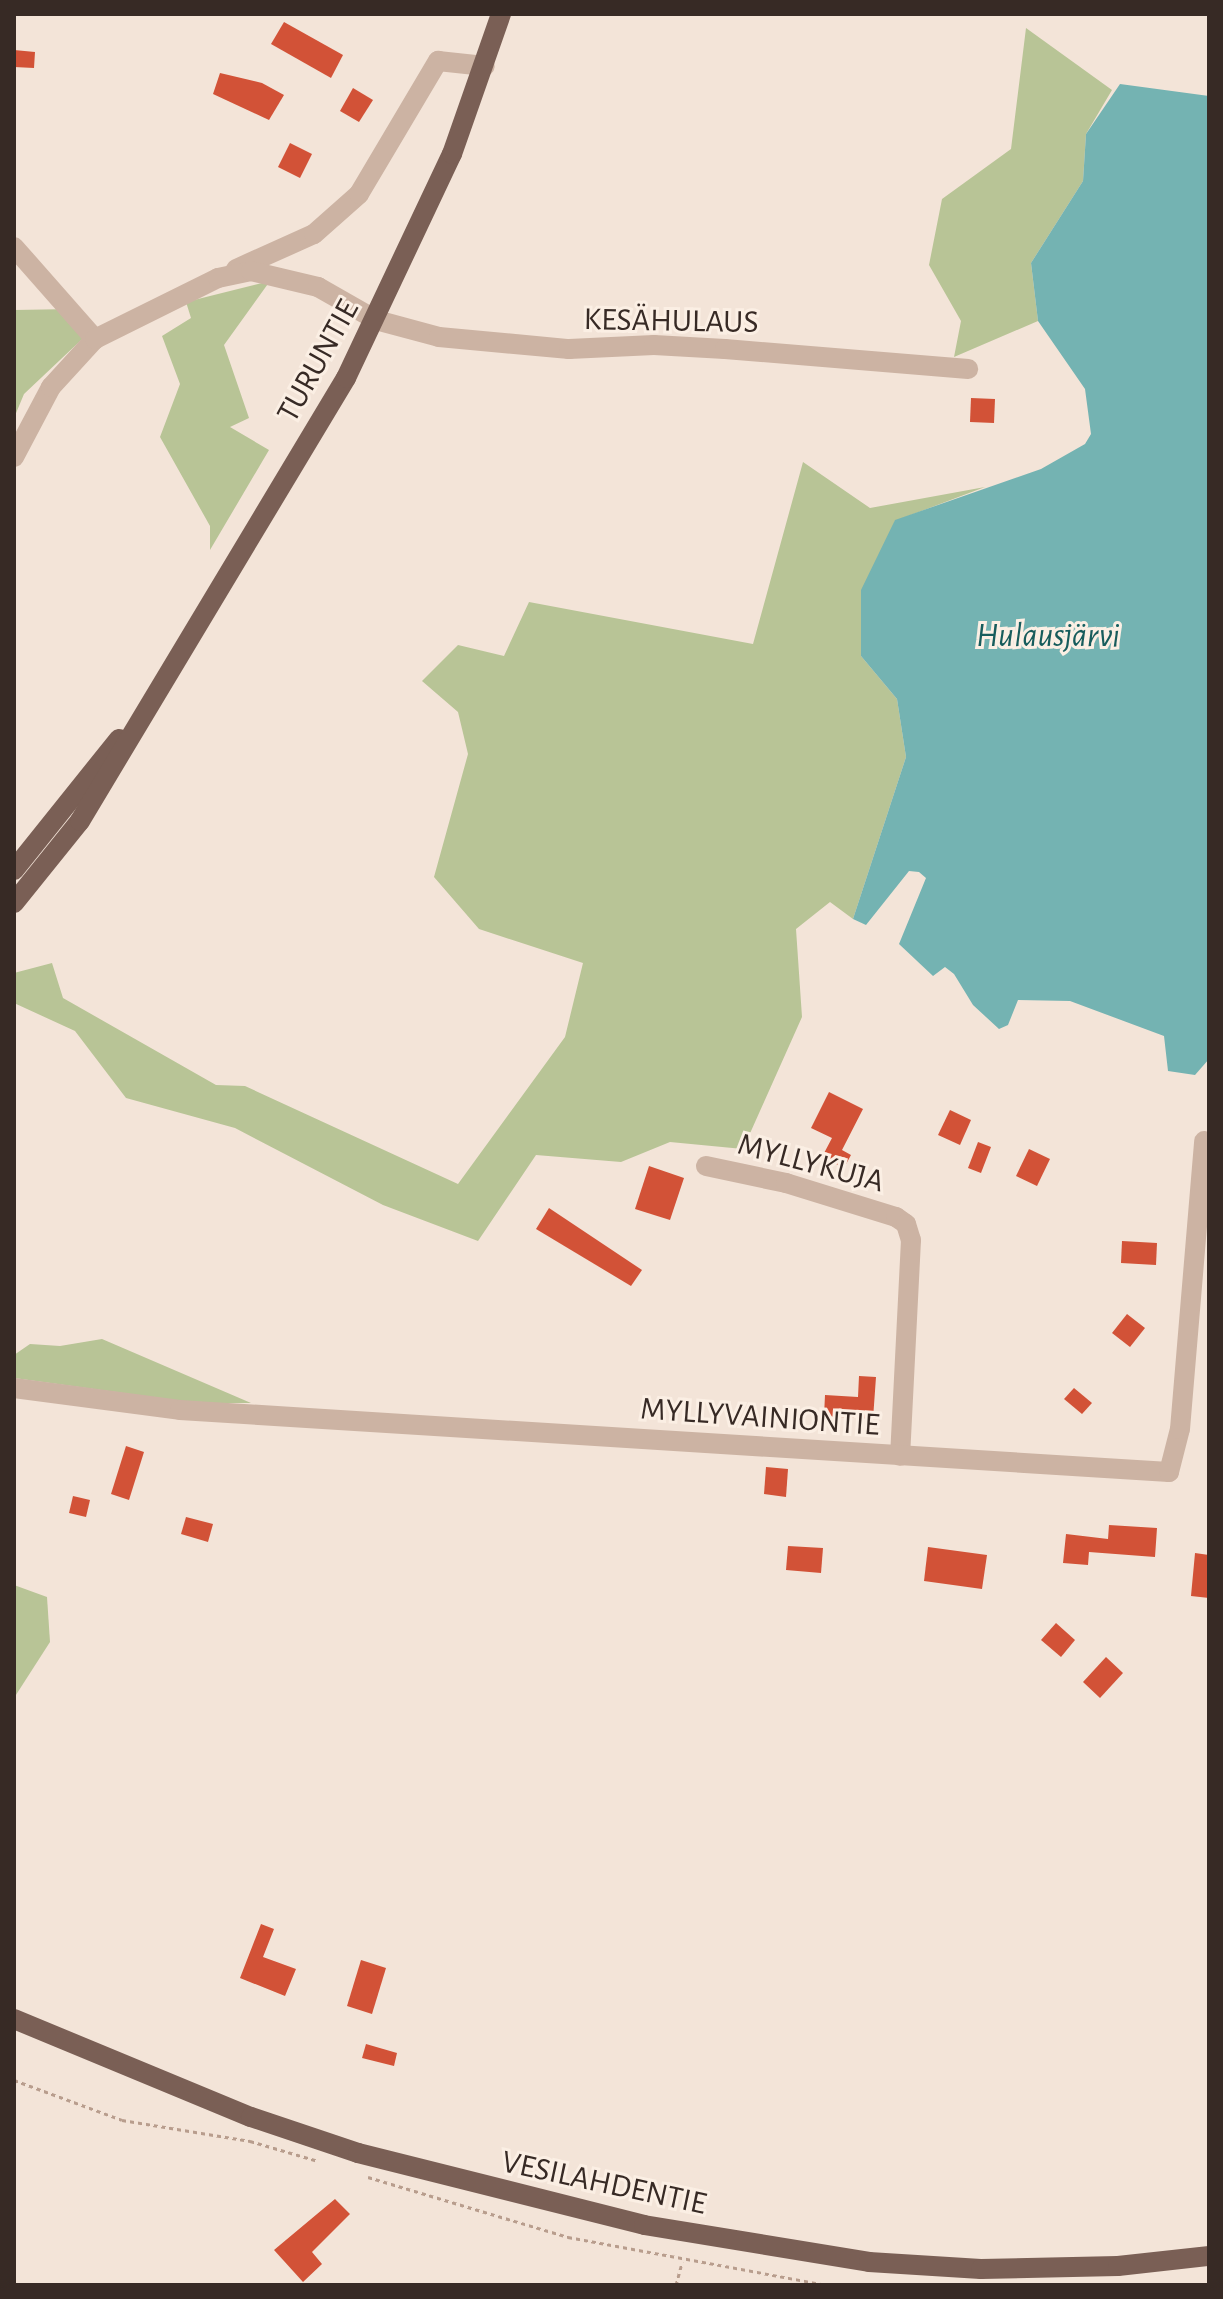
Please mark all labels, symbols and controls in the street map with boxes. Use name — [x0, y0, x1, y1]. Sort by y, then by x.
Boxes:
street label: TURUNTIE — [269, 293, 367, 429]
street label: KESÄHULAUS — [583, 300, 759, 342]
water label: Hulausjärvi — [976, 617, 1120, 657]
street label: MYLLYKUJA — [734, 1125, 888, 1201]
street label: MYLLYVAINIONTIE — [639, 1389, 881, 1445]
street label: VESILAHDENTIE — [498, 2143, 710, 2223]

